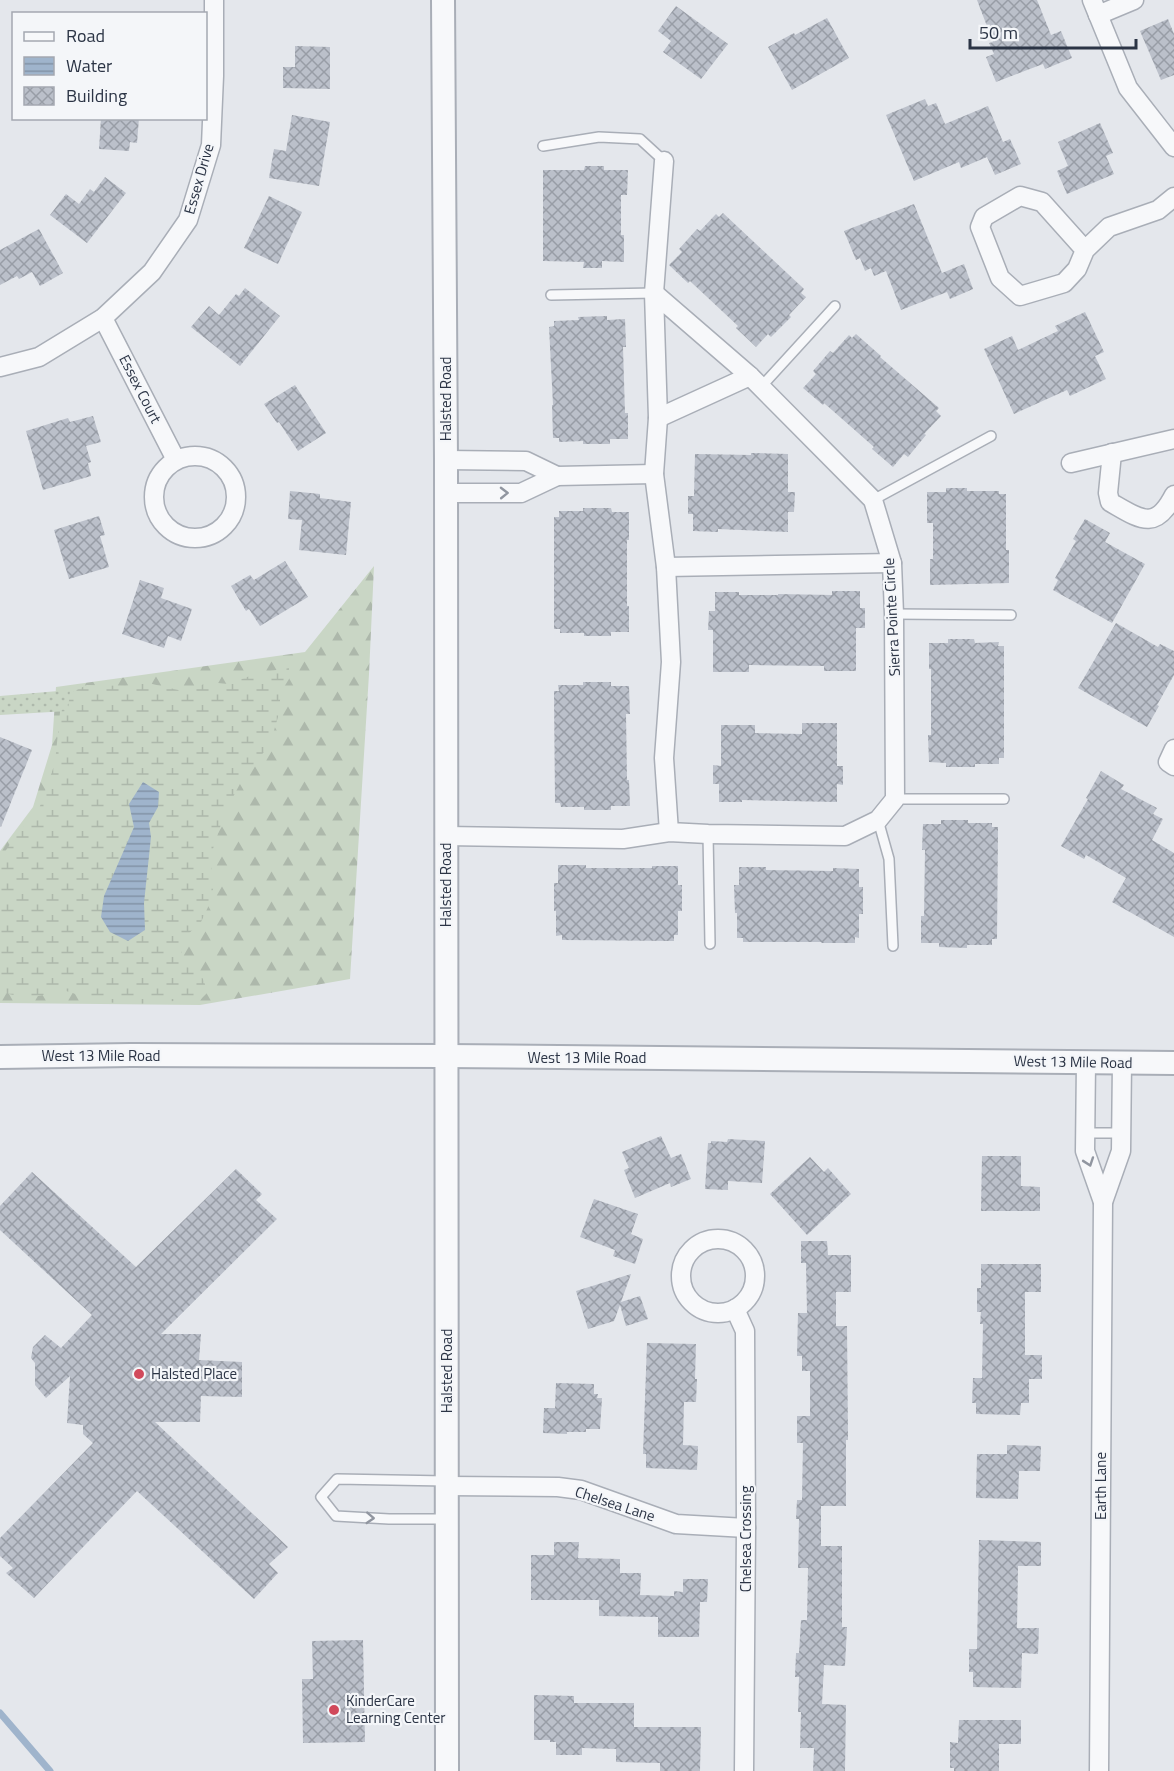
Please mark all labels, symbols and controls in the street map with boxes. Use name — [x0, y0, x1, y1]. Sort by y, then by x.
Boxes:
legend — [12, 12, 207, 120]
scale bar — [970, 12, 1136, 50]
text: 50 m — [979, 19, 1018, 46]
text: Road — [66, 22, 105, 49]
text: Water — [66, 52, 112, 79]
text: Building — [66, 82, 127, 109]
street label: Essex Drive — [177, 141, 220, 217]
street label: Essex Court — [113, 350, 168, 428]
street label: Halsted Road — [434, 357, 457, 441]
one-way arrow — [500, 487, 509, 499]
street label: Sierra Pointe Circle — [877, 557, 906, 677]
street label: Halsted Road — [434, 843, 457, 927]
street label: West 13 Mile Road — [42, 1044, 160, 1067]
street label: West 13 Mile Road — [528, 1046, 646, 1069]
street label: West 13 Mile Road — [1013, 1049, 1133, 1074]
one-way arrow — [1081, 1156, 1094, 1167]
street label: Halsted Road — [435, 1329, 458, 1413]
place label: Halsted Place — [151, 1362, 237, 1385]
marker: Halsted Place — [132, 1367, 146, 1381]
street label: Earth Lane — [1089, 1452, 1112, 1520]
street label: Chelsea Lane — [572, 1480, 658, 1527]
street label: Chelsea Crossing — [734, 1485, 757, 1592]
one-way arrow — [365, 1512, 374, 1525]
place label: KinderCare Learning Center — [346, 1689, 445, 1729]
marker: KinderCare Learning Center — [327, 1703, 341, 1717]

